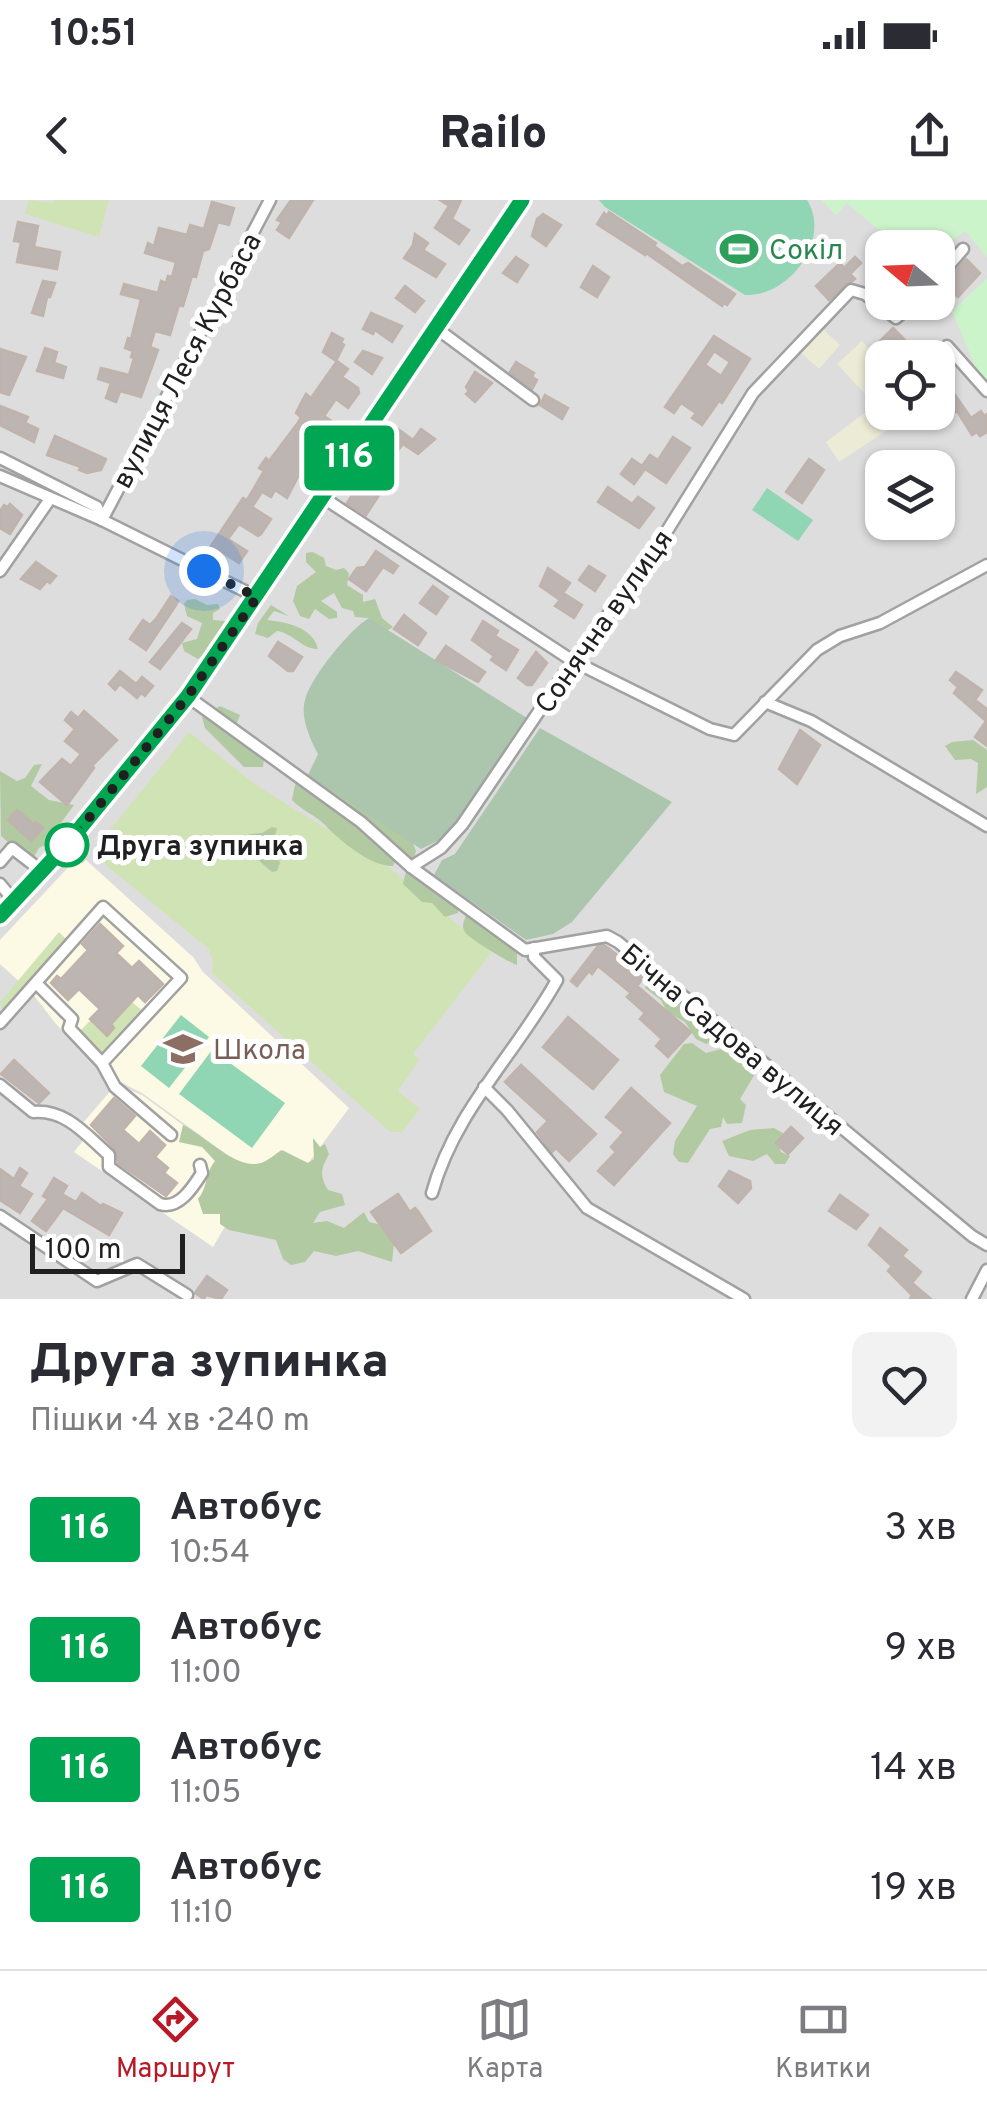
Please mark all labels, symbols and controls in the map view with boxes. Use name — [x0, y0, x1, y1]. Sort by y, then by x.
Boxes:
text: 10:51 — [50, 11, 138, 60]
text: Railo — [440, 107, 547, 164]
icon: back — [30, 108, 85, 163]
icon: share — [902, 108, 957, 163]
street label: вулиця Леся Курбаса — [106, 227, 271, 495]
sports icon: Сокіл — [718, 228, 760, 270]
north arrow — [865, 230, 955, 320]
map controls — [865, 230, 955, 540]
place label: Сокіл — [769, 234, 843, 270]
button: locate — [865, 340, 955, 430]
line badge: 116 — [292, 426, 406, 490]
text: 116 — [324, 436, 374, 480]
button: layers — [865, 450, 955, 540]
street label: Сонячна вулиця — [529, 524, 682, 722]
your location — [179, 546, 229, 596]
marker: Друга зупинка — [46, 824, 88, 866]
place label: Друга зупинка — [97, 830, 304, 866]
street label: Бічна Садова вулиця — [612, 937, 850, 1145]
school or university icon: Школа — [162, 1028, 204, 1070]
place label: Школа — [213, 1034, 306, 1070]
scale bar — [30, 1229, 185, 1274]
text: 100 m — [45, 1233, 121, 1269]
button: heart — [852, 1332, 957, 1437]
text: Друга зупинка — [30, 1334, 389, 1394]
text: Пішки · 4 хв · 240 m — [30, 1402, 310, 1442]
text: Автобус — [170, 1485, 323, 1534]
text: 3 хв — [884, 1505, 957, 1554]
text: 116 — [60, 1507, 110, 1551]
text: 10:54 — [170, 1534, 250, 1574]
text: Автобус — [170, 1605, 323, 1654]
text: 9 хв — [884, 1625, 957, 1674]
text: 116 — [60, 1627, 110, 1671]
text: 11:00 — [170, 1654, 242, 1694]
text: Автобус — [170, 1725, 323, 1774]
text: 14 хв — [870, 1745, 957, 1794]
text: 116 — [60, 1747, 110, 1791]
text: 11:05 — [170, 1774, 242, 1814]
text: Автобус — [170, 1845, 323, 1894]
text: 19 хв — [870, 1865, 957, 1914]
text: 116 — [60, 1867, 110, 1911]
text: 11:10 — [170, 1894, 234, 1934]
tab: Маршрут — [116, 1992, 235, 2088]
tab: Карта — [467, 1992, 543, 2088]
tab: Квитки — [775, 1992, 871, 2088]

